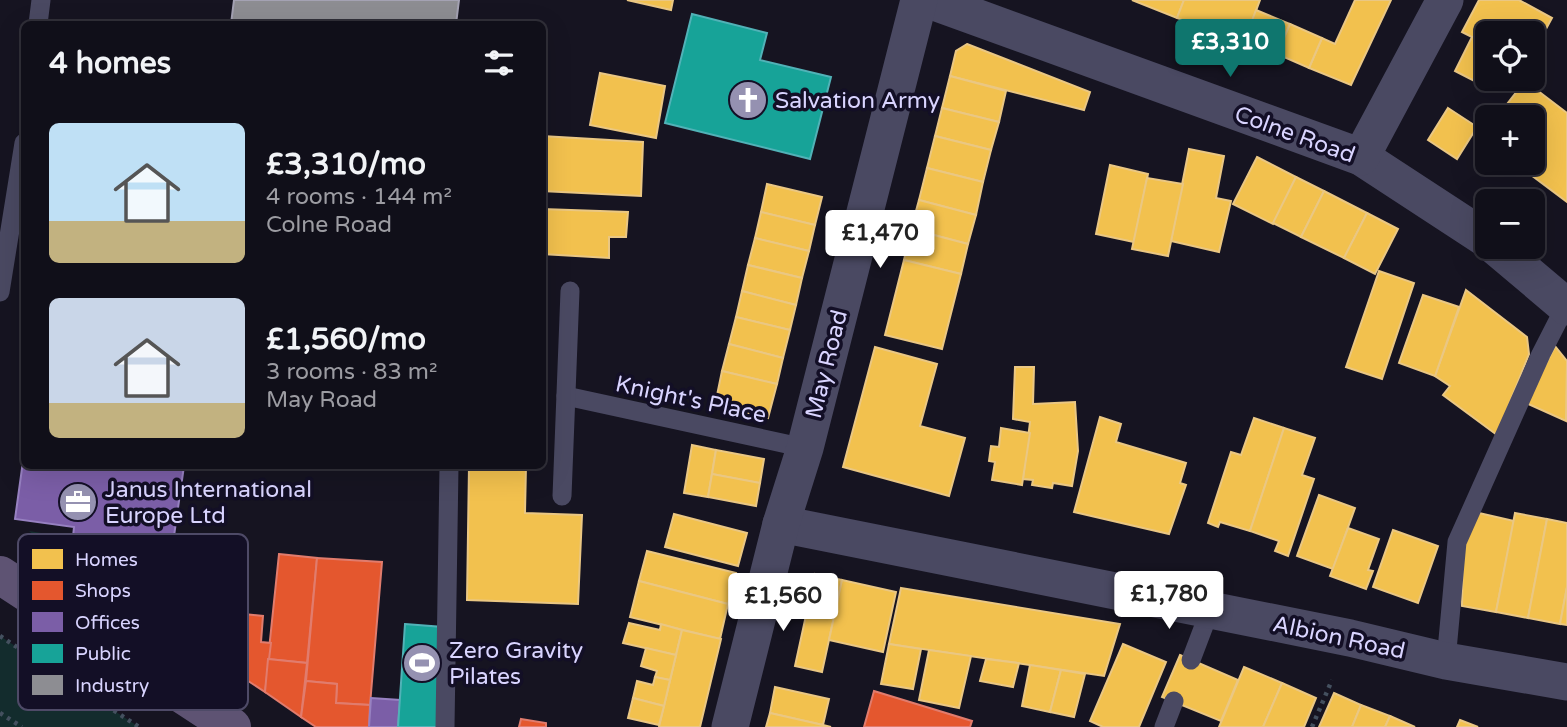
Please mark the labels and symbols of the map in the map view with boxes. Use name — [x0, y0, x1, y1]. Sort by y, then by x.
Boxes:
pin: £3,310 — [1173, 20, 1287, 79]
church icon: Salvation Army — [727, 79, 769, 121]
place label: Salvation Army — [775, 87, 940, 115]
street label: Colne Road — [1231, 100, 1359, 170]
pin: £1,470 — [823, 210, 937, 270]
street label: May Road — [800, 307, 854, 422]
street label: Knight's Place — [613, 370, 769, 430]
place label: Janus International Europe Ltd — [105, 476, 312, 530]
office icon: Janus International Europe Ltd — [57, 481, 99, 523]
legend — [18, 534, 248, 710]
text: Homes — [75, 549, 138, 571]
pin: £1,780 — [1112, 572, 1226, 631]
pin: £1,560 — [726, 574, 840, 633]
text: Shops — [75, 580, 131, 602]
street label: Albion Road — [1270, 610, 1408, 666]
text: Offices — [75, 612, 140, 634]
place label: Zero Gravity Pilates — [449, 637, 583, 691]
sports icon: Zero Gravity Pilates — [401, 642, 443, 684]
text: Public — [75, 643, 131, 665]
text: Industry — [75, 675, 149, 697]

